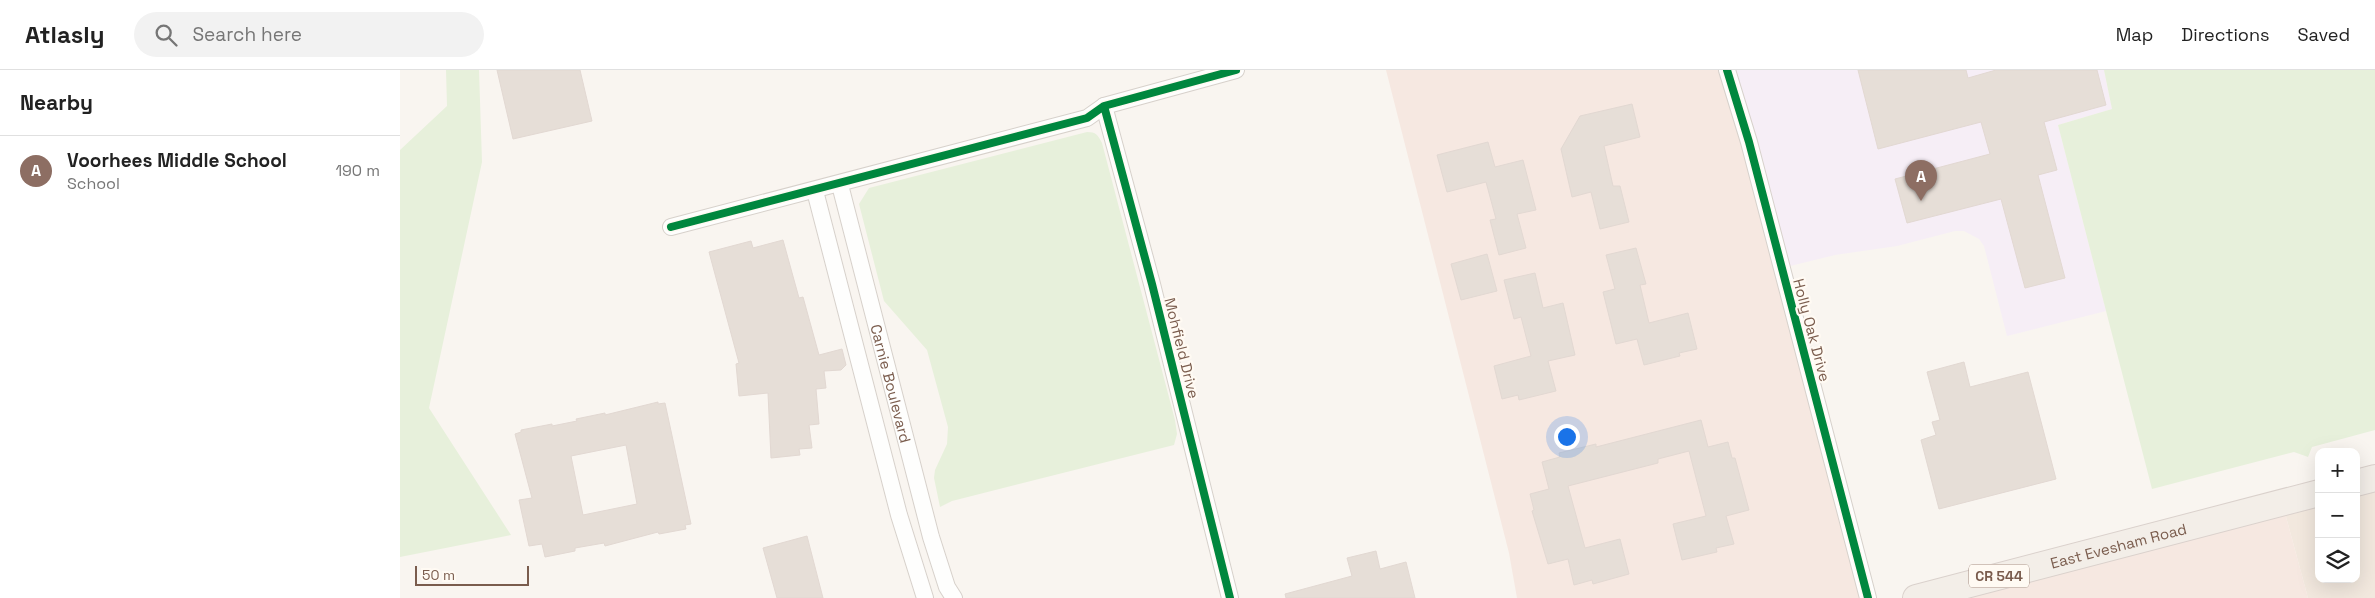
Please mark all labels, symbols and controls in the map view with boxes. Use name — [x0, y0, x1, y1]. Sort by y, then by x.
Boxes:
search box — [134, 12, 484, 57]
text: Atlasly — [25, 19, 104, 50]
icon: search — [152, 21, 180, 49]
text: Search here — [192, 22, 302, 47]
text: Map — [2116, 23, 2153, 46]
text: Directions — [2181, 23, 2270, 46]
text: Saved — [2298, 23, 2350, 46]
text: Nearby — [20, 89, 93, 116]
text: Voorhees Middle School — [67, 148, 287, 173]
text: A — [31, 160, 41, 181]
text: 190 m — [335, 160, 380, 181]
pin: A — [1905, 160, 1937, 201]
text: School — [67, 173, 120, 194]
street label: Holly Oak Drive — [1789, 276, 1835, 384]
street label: Mohfield Drive — [1160, 296, 1204, 400]
street label: Carnie Boulevard — [867, 322, 916, 445]
your location — [1554, 424, 1580, 450]
map controls — [2315, 448, 2360, 583]
button: + — [2315, 448, 2360, 493]
button: − — [2315, 493, 2360, 538]
street label: East Evesham Road — [2048, 518, 2188, 572]
button: layers — [2315, 538, 2360, 583]
scale bar — [415, 563, 529, 586]
road number: CR 544 — [1969, 564, 2029, 588]
text: 50 m — [422, 566, 455, 584]

